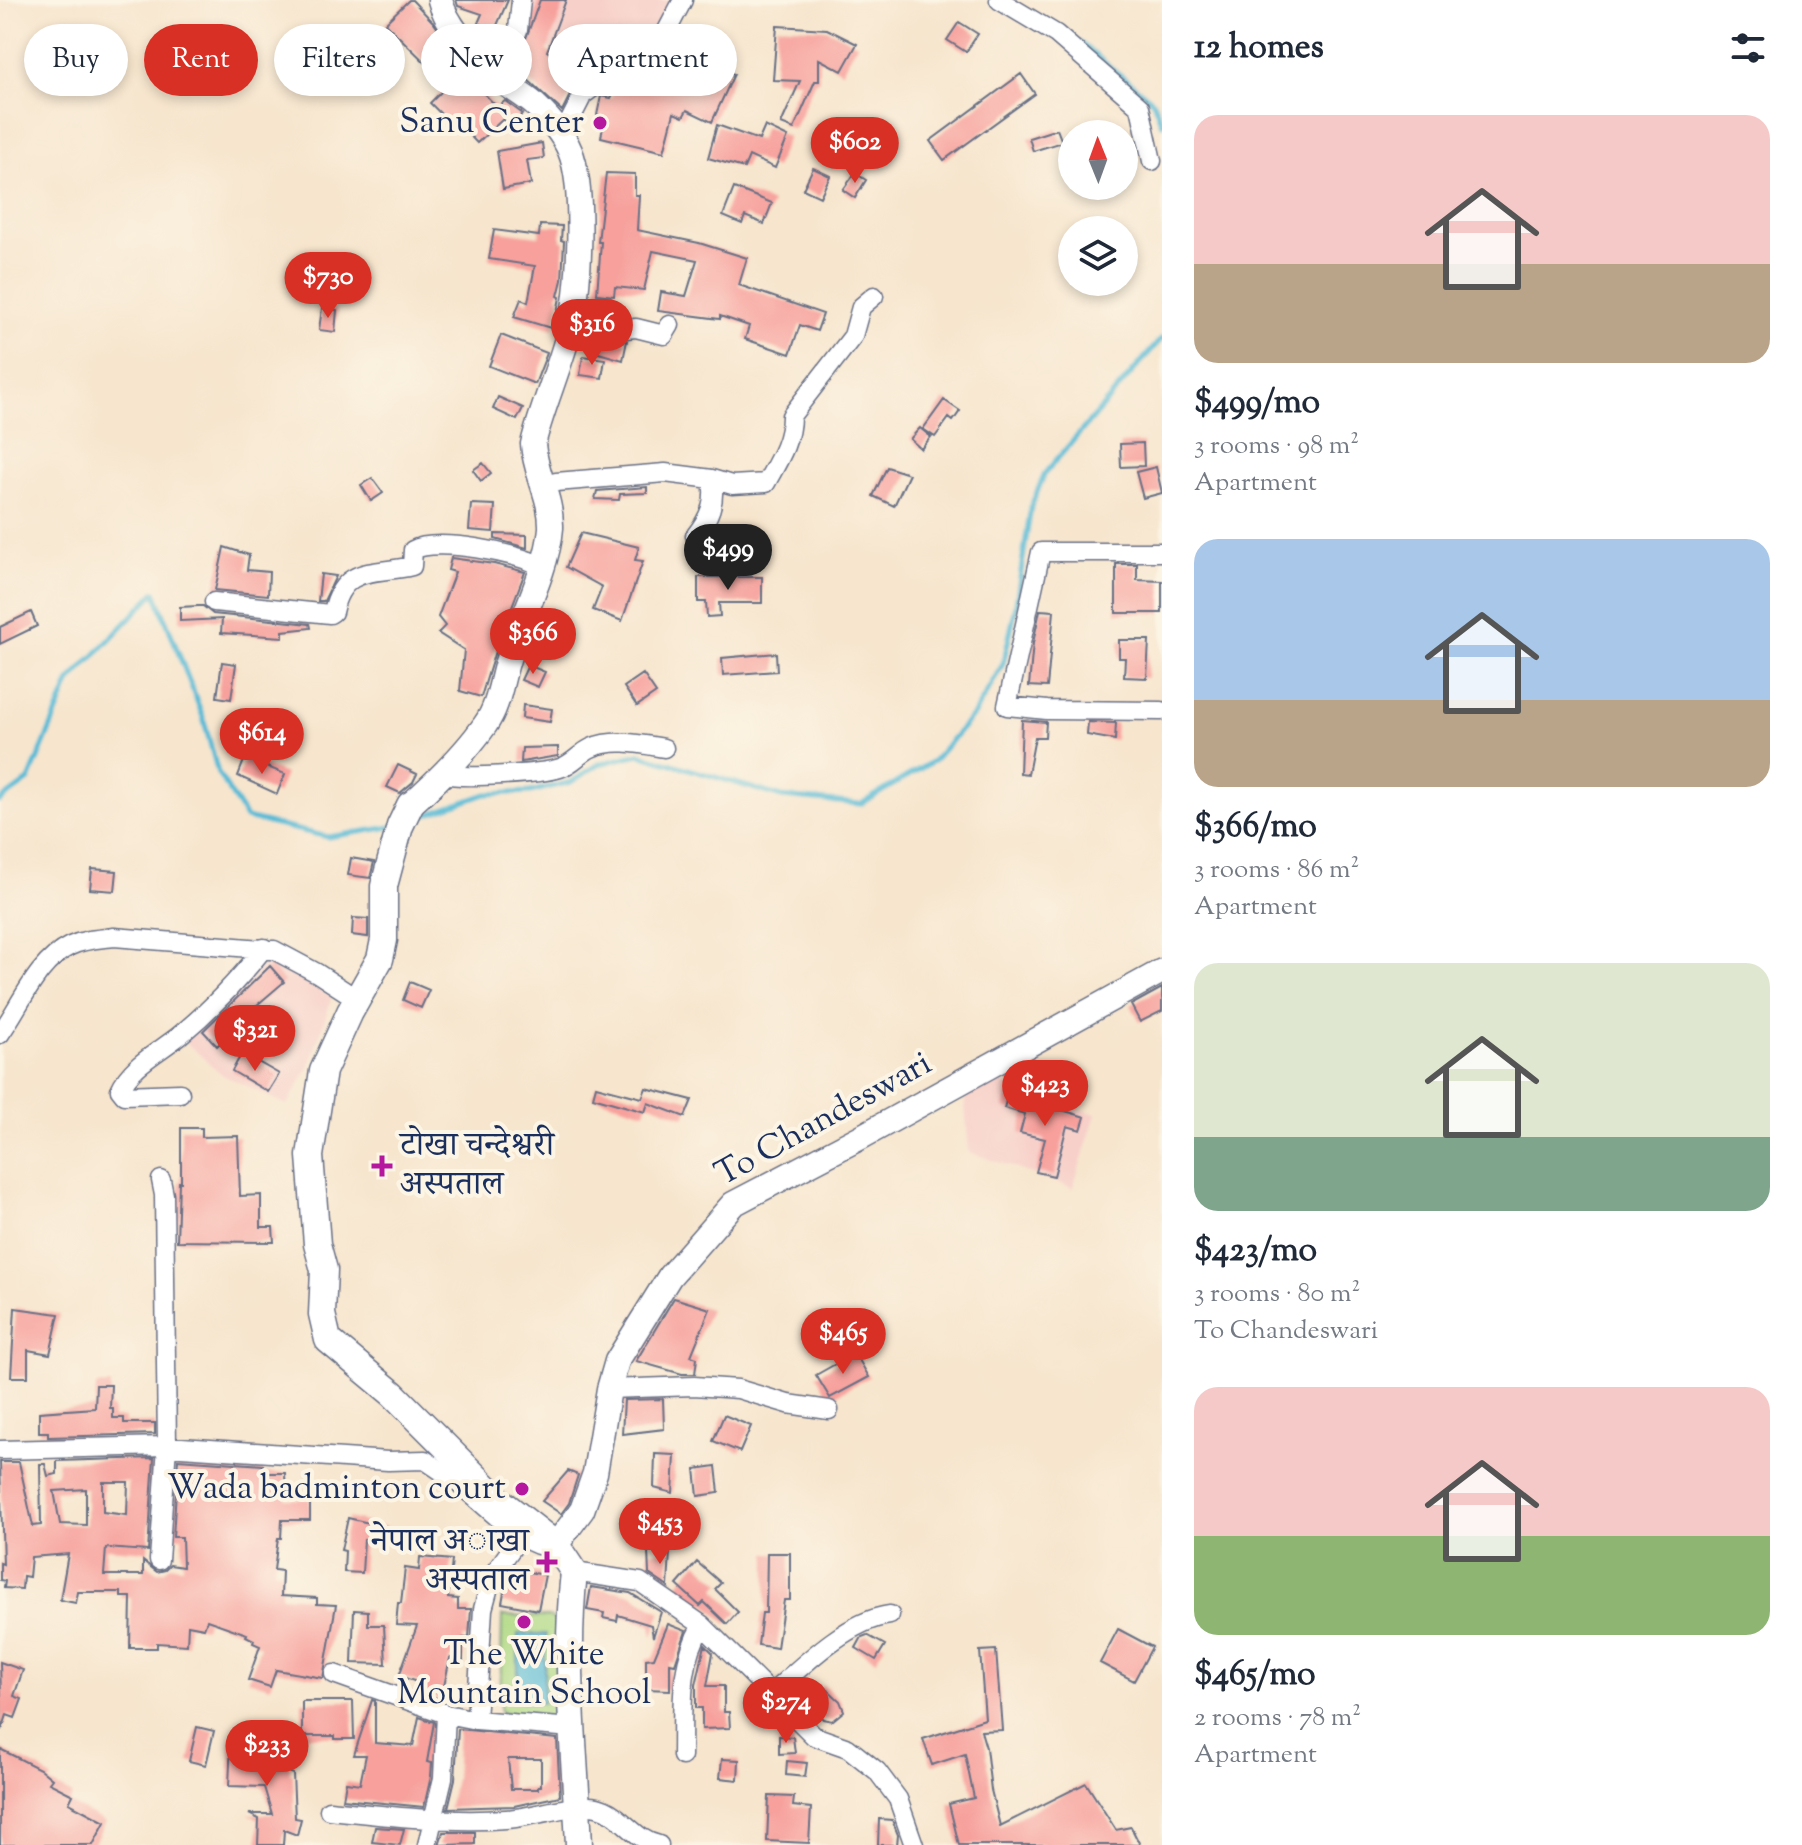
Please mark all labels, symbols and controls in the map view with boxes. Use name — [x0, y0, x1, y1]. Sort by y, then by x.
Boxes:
chip: Buy — [24, 24, 128, 96]
chip: Rent — [144, 24, 258, 96]
chip: Filters — [274, 24, 405, 96]
chip: New — [421, 24, 532, 96]
chip: Apartment — [548, 24, 737, 96]
text: 12 homes — [1194, 24, 1324, 73]
icon: filters — [1726, 26, 1770, 70]
place label: Sanu Center — [399, 99, 584, 148]
marker: Sanu Center — [591, 114, 609, 132]
pin: $602 — [808, 117, 902, 185]
north arrow — [1058, 120, 1138, 200]
map controls — [1058, 120, 1138, 296]
text: $602 — [829, 124, 881, 161]
icon: home — [1410, 167, 1554, 311]
button: layers — [1058, 216, 1138, 296]
pin: $730 — [281, 252, 375, 320]
text: $730 — [303, 259, 353, 296]
pin: $316 — [545, 299, 639, 367]
text: $316 — [569, 306, 615, 343]
text: $499/mo — [1194, 379, 1320, 428]
text: 3 rooms · 98 m² — [1194, 428, 1359, 465]
text: Apartment — [1194, 465, 1317, 502]
pin: $499 — [681, 524, 775, 592]
text: $499 — [702, 531, 754, 568]
icon: home — [1410, 591, 1554, 735]
pin: $366 — [486, 608, 580, 676]
text: $366 — [508, 615, 558, 652]
pin: $614 — [215, 708, 309, 776]
text: $614 — [238, 715, 286, 752]
text: $366/mo — [1194, 803, 1317, 852]
text: 3 rooms · 86 m² — [1194, 852, 1359, 889]
text: Apartment — [1194, 889, 1317, 926]
pin: $321 — [208, 1005, 302, 1073]
text: $321 — [232, 1012, 278, 1049]
icon: home — [1410, 1015, 1554, 1159]
street label: To Chandeswari — [707, 1040, 941, 1200]
pin: $423 — [998, 1060, 1092, 1128]
text: $423 — [1020, 1067, 1070, 1104]
place label: टोखा चन्देश्वरी अस्पताल — [398, 1122, 556, 1210]
marker: टोखा चन्देश्वरी अस्पताल — [371, 1155, 393, 1177]
text: $423/mo — [1194, 1227, 1317, 1276]
text: 3 rooms · 80 m² — [1194, 1276, 1360, 1313]
pin: $465 — [796, 1308, 890, 1376]
text: To Chandeswari — [1194, 1313, 1378, 1350]
text: $465 — [819, 1315, 867, 1352]
icon: home — [1410, 1439, 1554, 1583]
place label: Wada badminton court — [167, 1465, 506, 1514]
marker: Wada badminton court — [513, 1480, 531, 1498]
pin: $453 — [613, 1498, 707, 1566]
text: $453 — [637, 1505, 683, 1542]
place label: नेपाल अाखा अस्पताल — [369, 1518, 531, 1606]
marker: नेपाल अाखा अस्पताल — [536, 1551, 558, 1573]
marker: The White Mountain School — [515, 1613, 533, 1631]
place label: The White Mountain School — [397, 1631, 651, 1719]
text: $465/mo — [1194, 1651, 1316, 1700]
pin: $274 — [739, 1677, 833, 1745]
text: $274 — [761, 1684, 811, 1721]
text: 2 rooms · 78 m² — [1194, 1700, 1361, 1737]
pin: $233 — [220, 1720, 314, 1788]
text: $233 — [243, 1727, 291, 1764]
text: Apartment — [1194, 1737, 1317, 1774]

